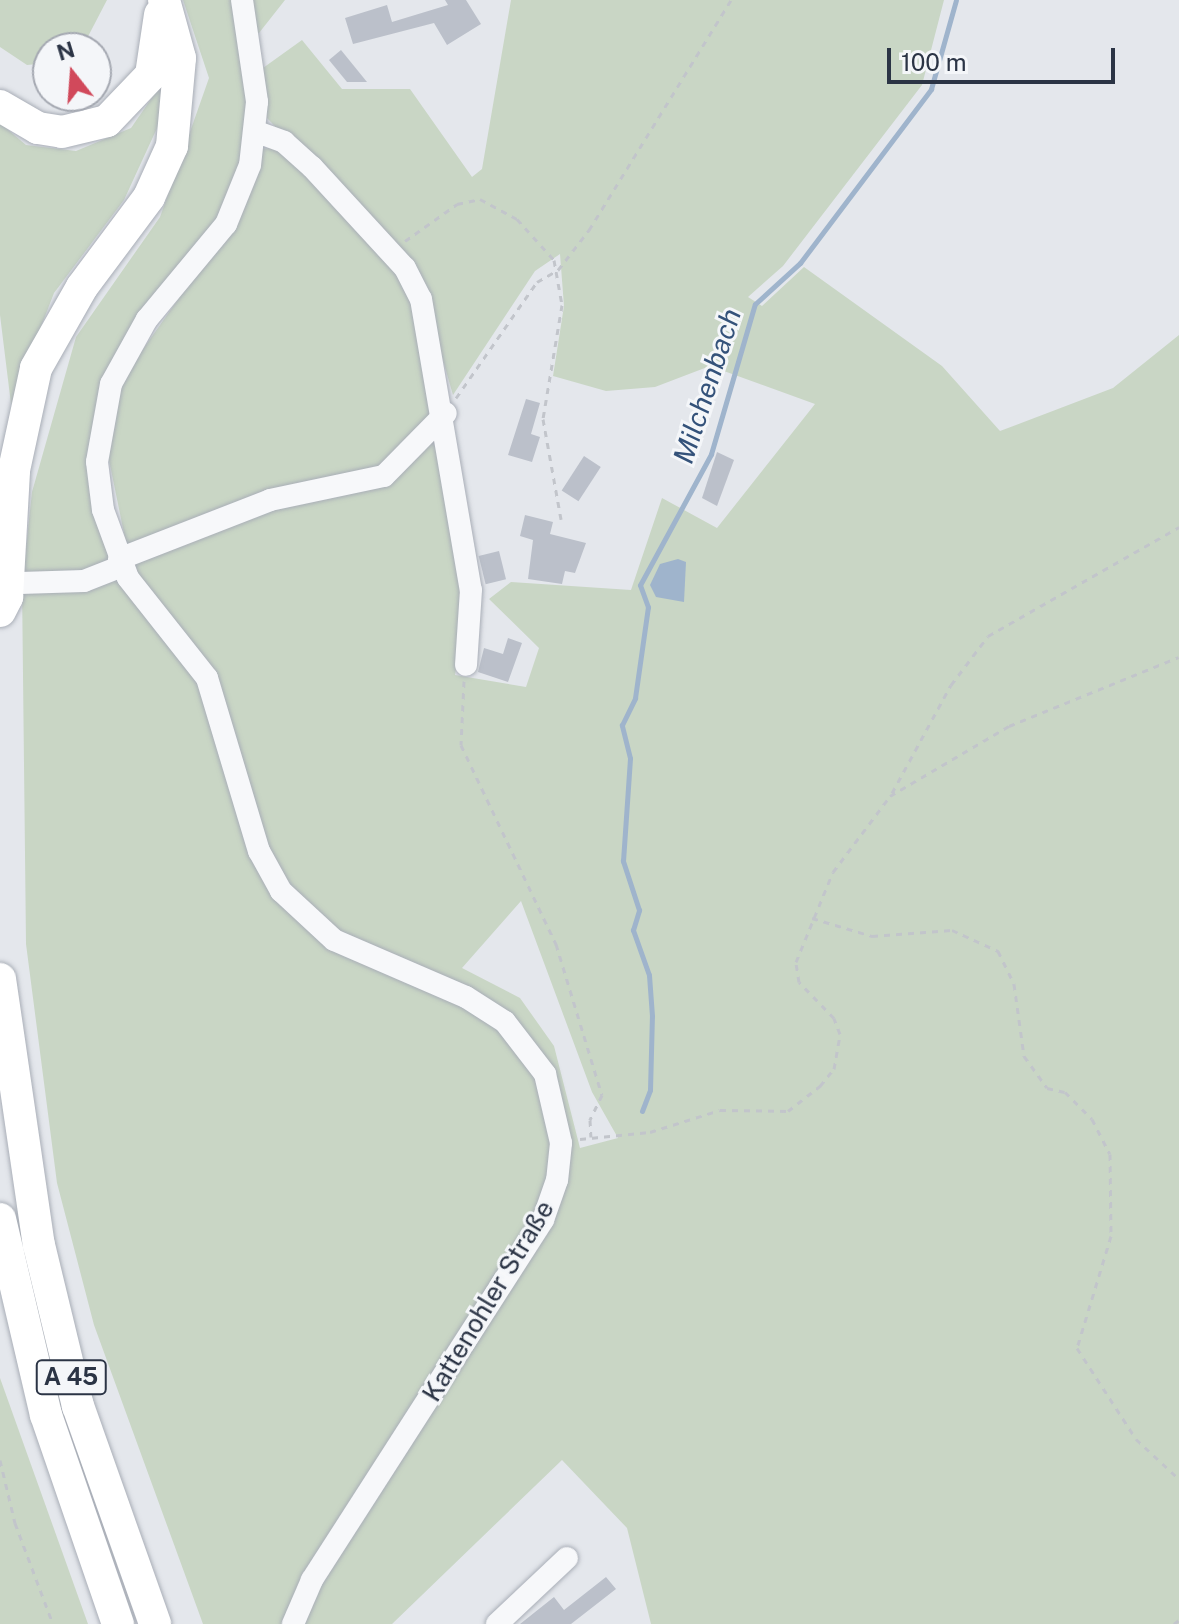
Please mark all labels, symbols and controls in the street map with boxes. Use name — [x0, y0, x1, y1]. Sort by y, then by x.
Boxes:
north arrow — [32, 32, 112, 112]
scale bar — [891, 32, 1119, 82]
text: N — [54, 36, 78, 66]
text: 100 m — [901, 48, 967, 76]
water label: Milchenbach — [666, 304, 748, 468]
street label: Kattenohler Straße — [416, 1195, 560, 1407]
road number: A 45 — [35, 1357, 107, 1397]

